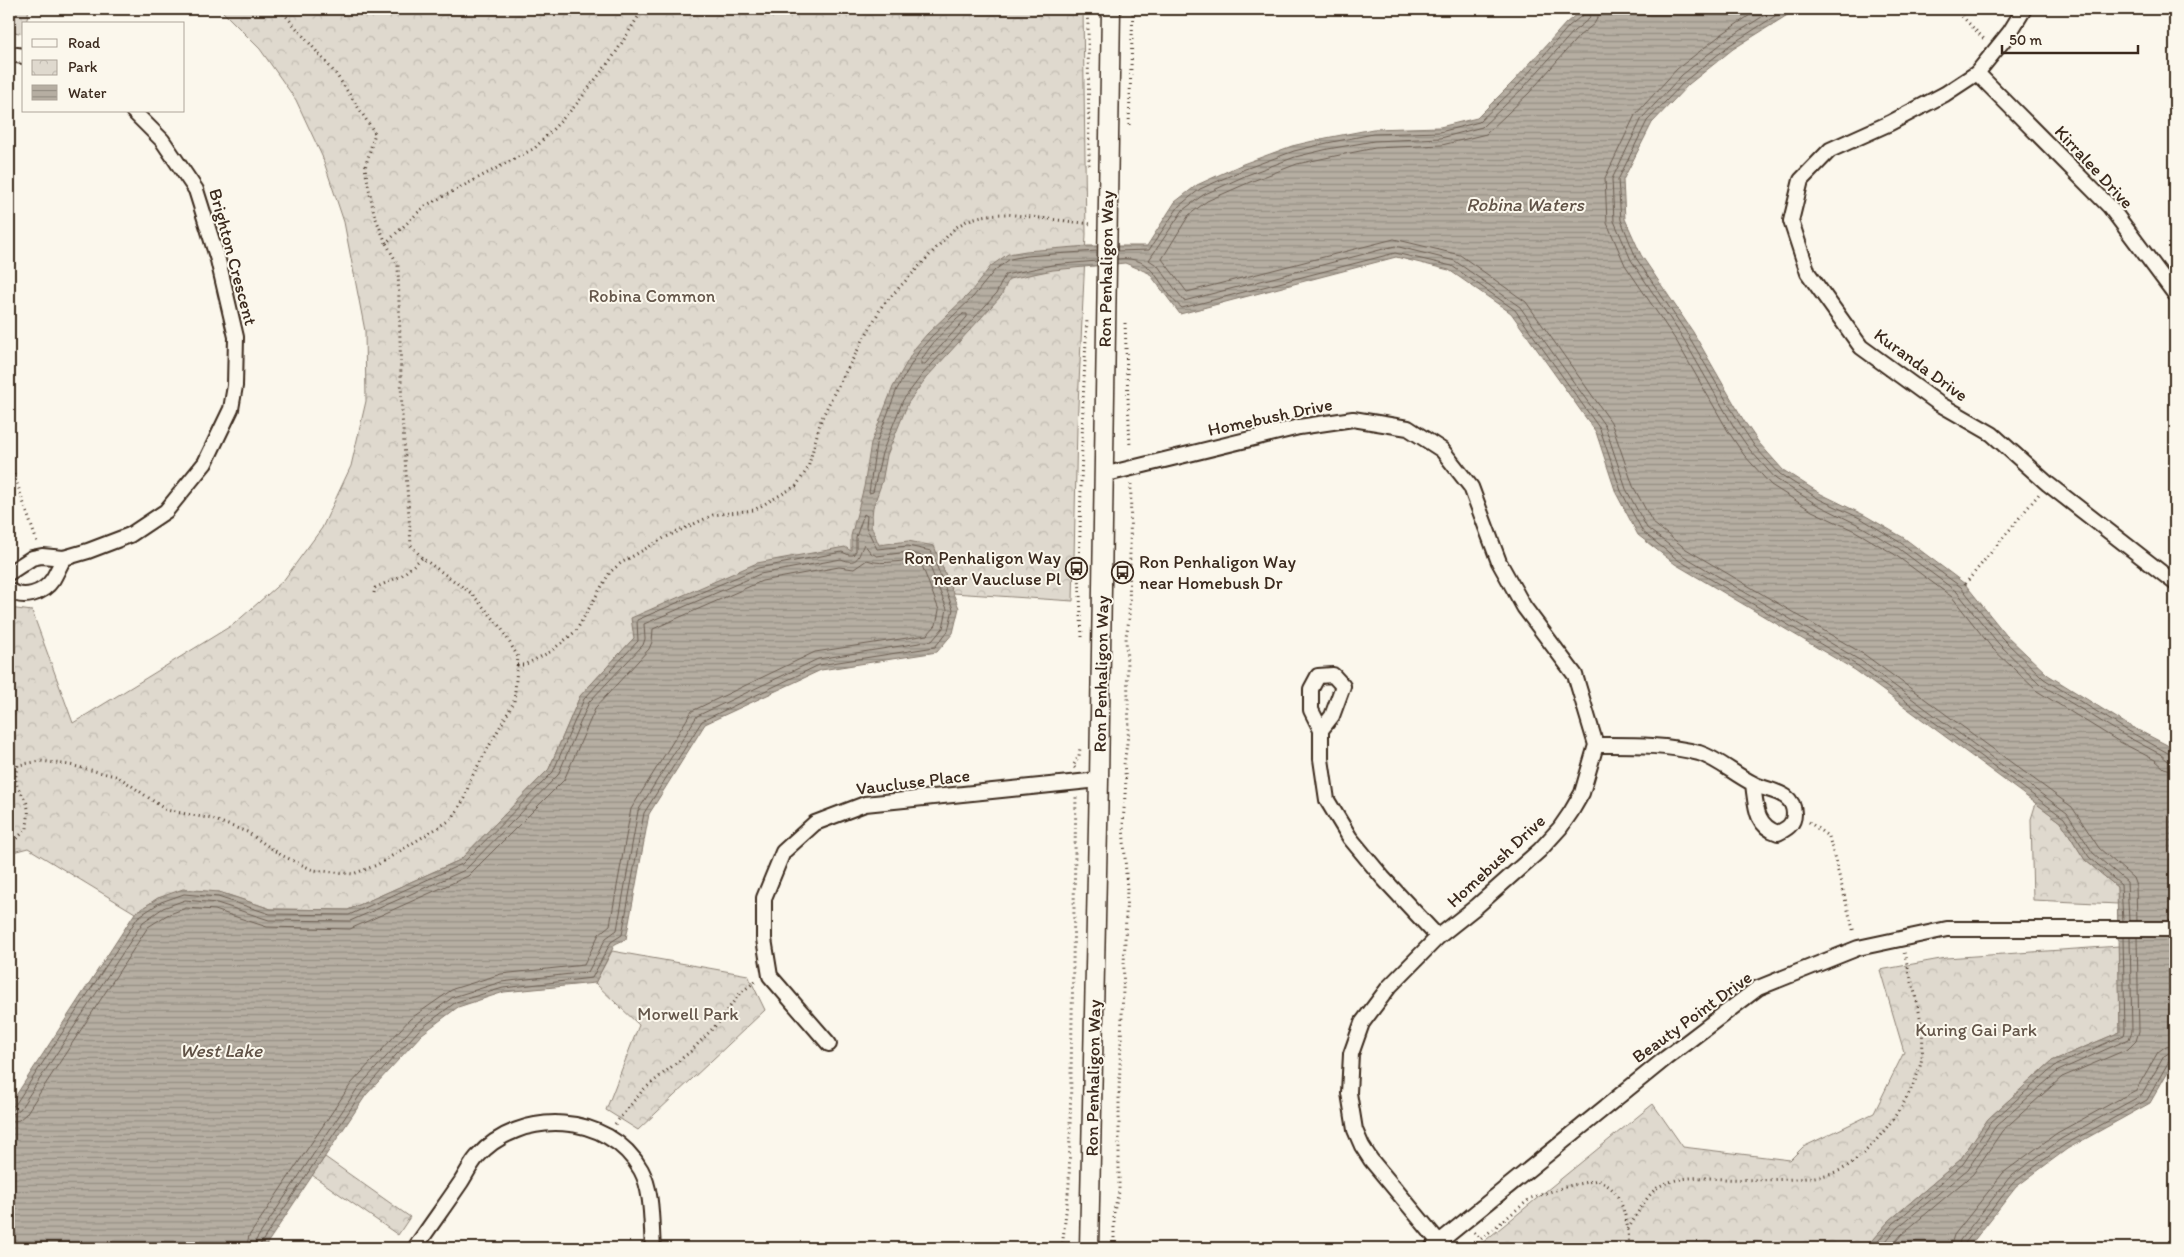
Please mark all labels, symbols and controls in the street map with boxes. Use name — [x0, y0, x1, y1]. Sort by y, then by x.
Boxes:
legend — [22, 22, 185, 112]
scale bar — [2002, 22, 2138, 54]
text: 50 m — [2009, 31, 2042, 49]
text: Road — [68, 34, 101, 52]
text: Park — [68, 58, 98, 76]
text: Water — [68, 84, 107, 102]
street label: Kirralee Drive — [2050, 121, 2138, 213]
street label: Brighton Crescent — [204, 186, 262, 328]
street label: Ron Penhaligon Way — [1094, 190, 1118, 348]
water label: Robina Waters — [1466, 193, 1585, 216]
park label: Robina Common — [589, 285, 716, 307]
street label: Kuranda Drive — [1870, 324, 1972, 406]
street label: Homebush Drive — [1206, 393, 1334, 441]
place label: Ron Penhaligon Way near Vaucluse Pl — [904, 547, 1062, 590]
place label: Ron Penhaligon Way near Homebush Dr — [1139, 551, 1297, 594]
bus stop icon: Ron Penhaligon Way near Vaucluse Pl — [1065, 556, 1089, 580]
bus stop icon: Ron Penhaligon Way near Homebush Dr — [1111, 560, 1135, 584]
street label: Ron Penhaligon Way — [1089, 595, 1113, 753]
street label: Vaucluse Place — [855, 764, 971, 800]
street label: Homebush Drive — [1442, 810, 1550, 912]
street label: Beauty Point Drive — [1628, 966, 1756, 1068]
street label: Ron Penhaligon Way — [1081, 999, 1105, 1157]
park label: Morwell Park — [637, 1003, 739, 1025]
park label: Kuring Gai Park — [1915, 1019, 2037, 1041]
water label: West Lake — [180, 1039, 263, 1062]

